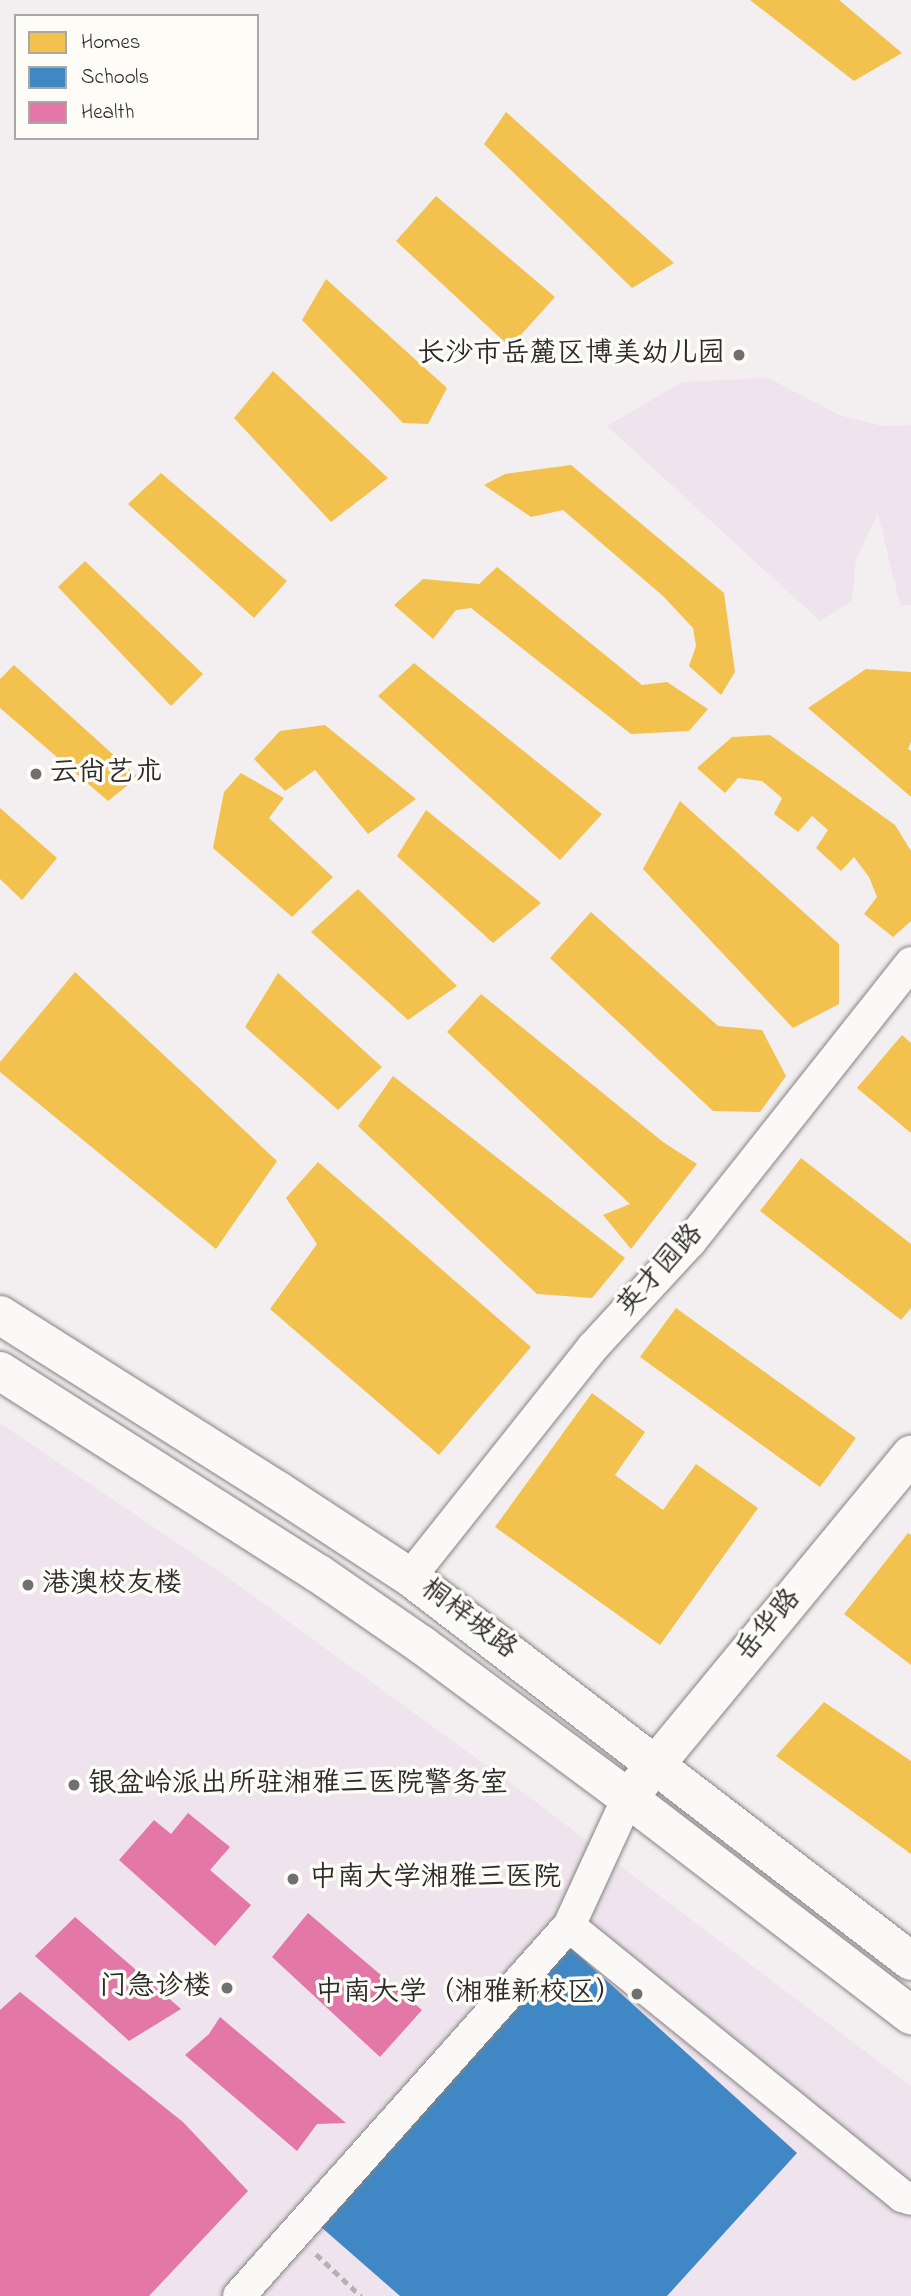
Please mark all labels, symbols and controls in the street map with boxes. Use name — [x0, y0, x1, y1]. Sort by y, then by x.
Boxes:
legend — [14, 14, 259, 140]
text: Homes — [81, 28, 141, 58]
text: Schools — [81, 63, 149, 93]
text: Health — [81, 98, 135, 128]
place label: 长沙市岳麓区博美幼儿园 — [417, 338, 725, 372]
marker: 长沙市岳麓区博美幼儿园 — [731, 347, 747, 363]
place label: 云尚艺术 — [50, 757, 162, 791]
marker: 云尚艺术 — [28, 766, 44, 782]
street label: 英才园路 — [611, 1218, 711, 1324]
place label: 港澳校友楼 — [42, 1568, 182, 1602]
street label: 桐梓坡路 — [413, 1573, 523, 1667]
marker: 港澳校友楼 — [20, 1577, 36, 1593]
street label: 岳华路 — [729, 1583, 809, 1669]
place label: 银盆岭派出所驻湘雅三医院警务室 — [88, 1768, 508, 1802]
marker: 银盆岭派出所驻湘雅三医院警务室 — [66, 1777, 82, 1793]
place label: 中南大学湘雅三医院 — [309, 1862, 561, 1896]
marker: 中南大学湘雅三医院 — [283, 1869, 303, 1889]
place label: 门急诊楼 — [99, 1971, 211, 2005]
place label: 中南大学（湘雅新校区） — [315, 1977, 623, 2011]
marker: 门急诊楼 — [217, 1978, 237, 1998]
marker: 中南大学（湘雅新校区） — [629, 1986, 645, 2002]

